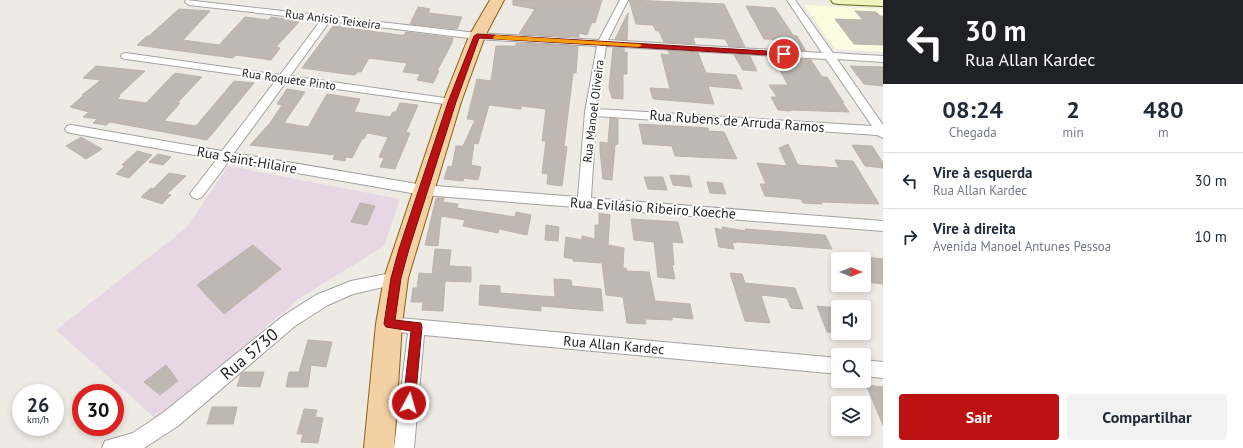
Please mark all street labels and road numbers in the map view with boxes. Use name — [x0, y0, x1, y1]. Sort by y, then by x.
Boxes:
street label: Rua Anísio Teixeira — [284, 6, 382, 32]
street label: Rua Manoel Oliveira — [579, 59, 607, 163]
street label: Rua Roquete Pinto — [241, 65, 337, 93]
street label: Rua Rubens de Arruda Ramos — [649, 106, 825, 136]
street label: Rua Saint-Hilaire — [196, 142, 298, 178]
street label: Rua Evilásio Ribeiro Koeche — [569, 193, 737, 223]
street label: Rua 5730 — [215, 323, 283, 385]
street label: Rua Allan Kardec — [563, 332, 665, 358]

